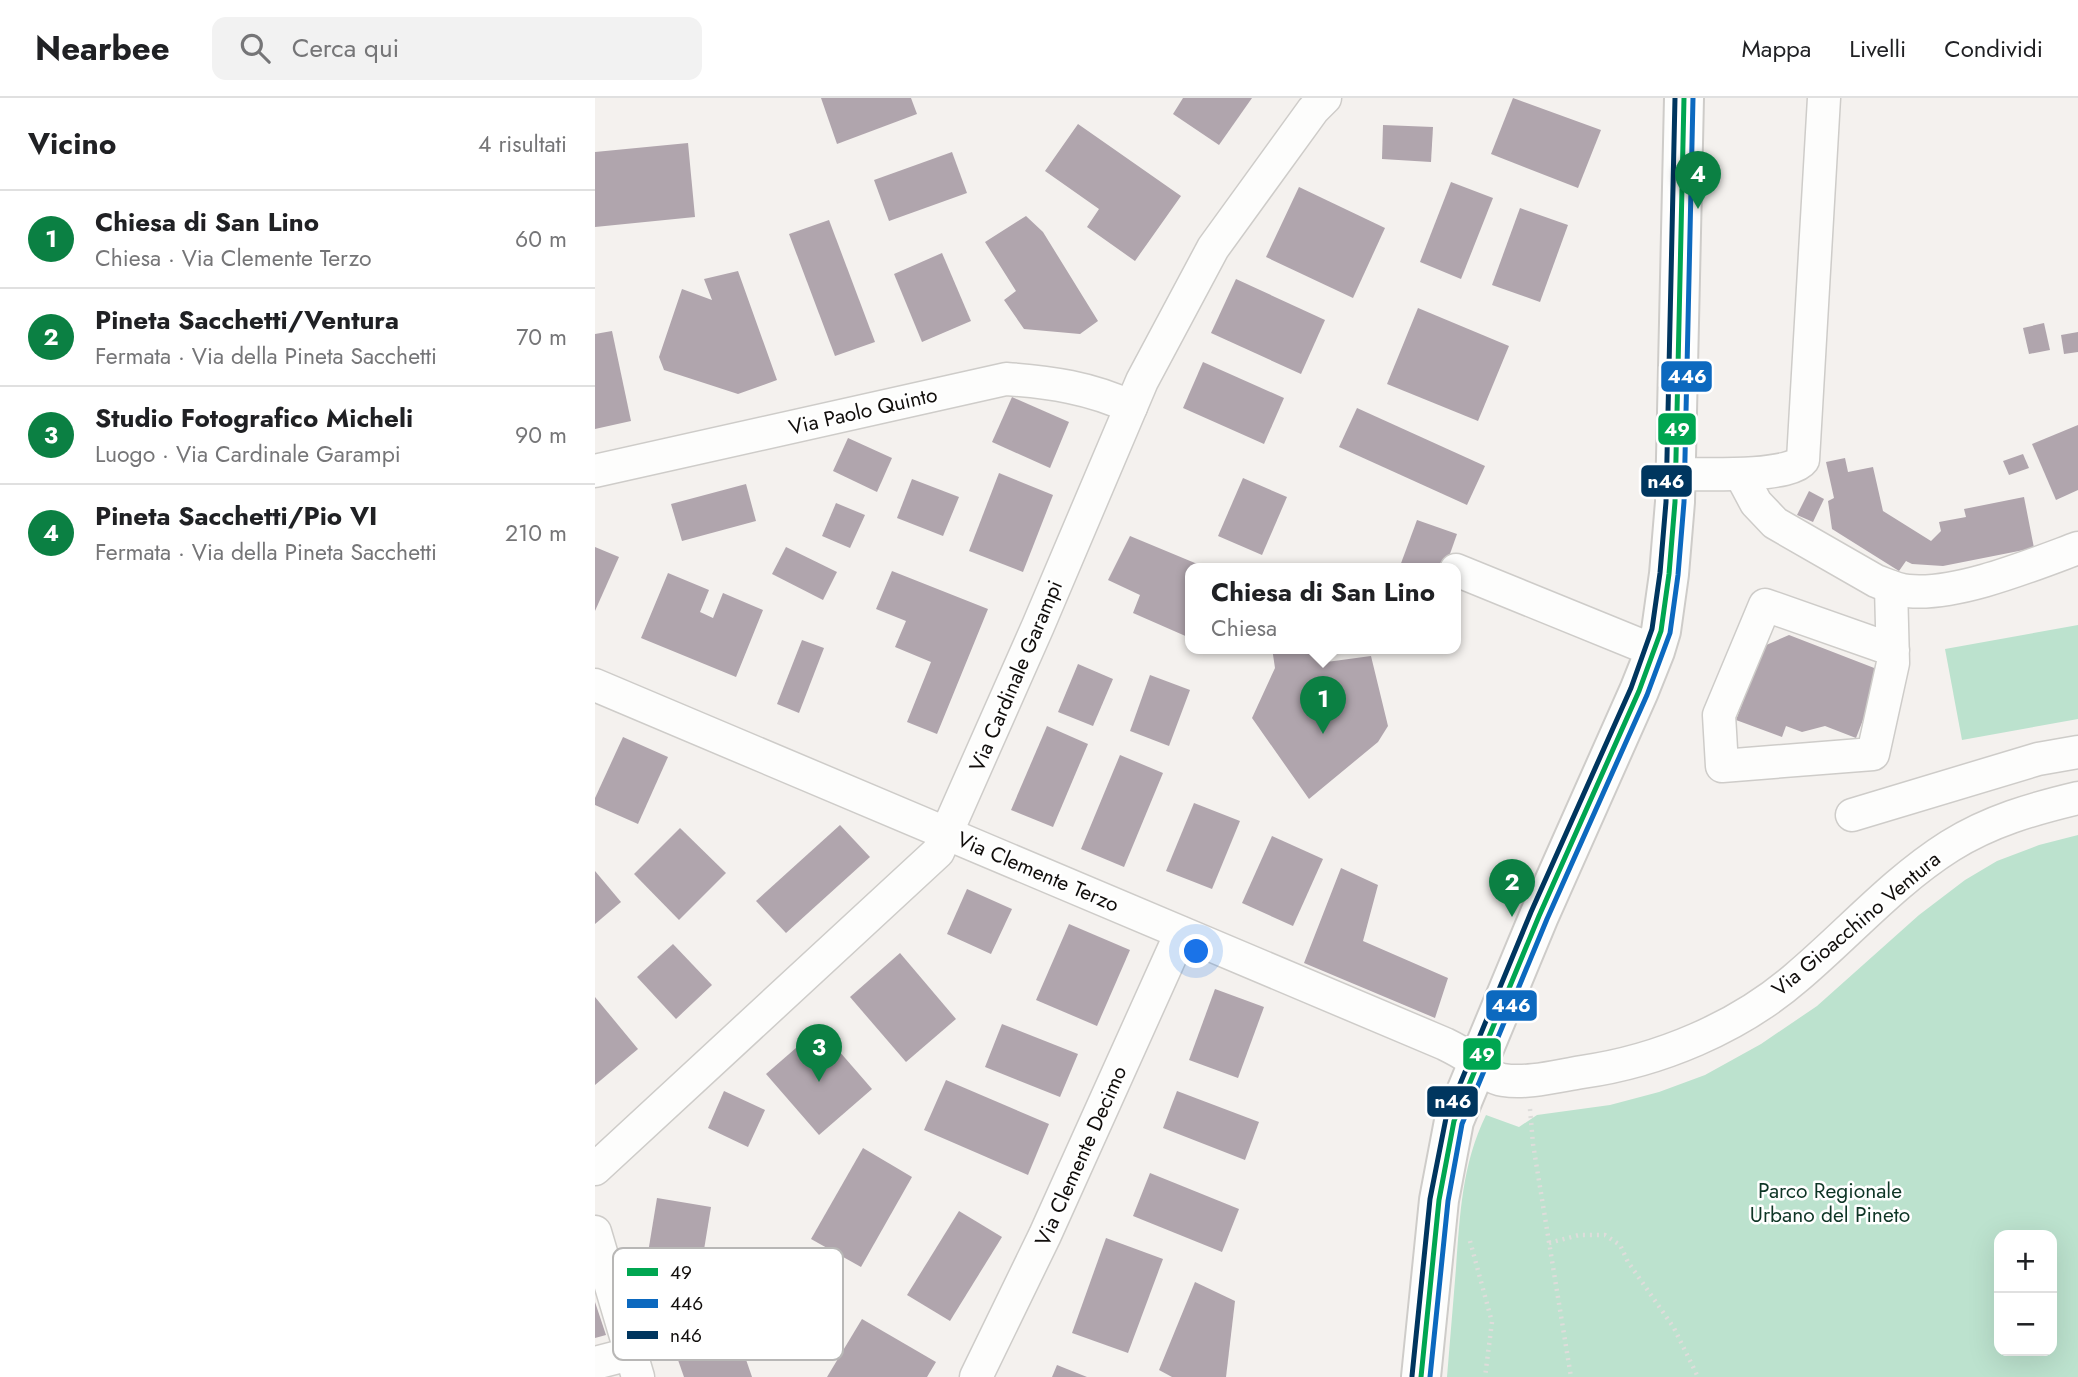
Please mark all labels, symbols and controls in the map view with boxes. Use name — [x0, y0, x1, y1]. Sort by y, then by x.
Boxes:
search box — [212, 17, 702, 80]
text: Nearbee — [35, 25, 170, 72]
icon: search — [236, 29, 274, 67]
text: Cerca qui — [292, 29, 399, 67]
text: Mappa — [1741, 31, 1811, 66]
text: Livelli — [1849, 31, 1906, 66]
text: Condividi — [1944, 31, 2043, 66]
text: Vicino — [28, 122, 116, 165]
text: 4 risultati — [478, 127, 567, 161]
pin: 4 — [1675, 151, 1721, 209]
text: Chiesa di San Lino — [95, 203, 319, 241]
text: 1 — [45, 222, 57, 256]
text: 60 m — [515, 222, 567, 256]
text: Chiesa · Via Clemente Terzo — [95, 241, 371, 275]
text: Pineta Sacchetti/Ventura — [95, 301, 399, 339]
text: 2 — [43, 320, 59, 354]
text: 70 m — [516, 320, 567, 354]
text: Fermata · Via della Pineta Sacchetti — [95, 339, 437, 373]
line badge: 446 — [1660, 360, 1713, 393]
text: 446 — [1667, 363, 1707, 390]
street label: Via Paolo Quinto — [786, 379, 940, 443]
text: Studio Fotografico Micheli — [95, 399, 413, 437]
line badge: 49 — [1657, 412, 1697, 446]
text: 49 — [1664, 416, 1690, 443]
text: 3 — [44, 418, 58, 452]
text: 90 m — [515, 418, 567, 452]
text: Luogo · Via Cardinale Garampi — [95, 437, 401, 471]
line badge: n46 — [1640, 464, 1693, 498]
text: n46 — [1648, 468, 1684, 495]
text: Pineta Sacchetti/Pio VI — [95, 497, 377, 535]
text: 4 — [43, 516, 59, 550]
text: 210 m — [505, 516, 567, 550]
text: Fermata · Via della Pineta Sacchetti — [95, 535, 437, 569]
popup — [1185, 563, 1461, 654]
text: Chiesa di San Lino — [1211, 573, 1435, 611]
street label: Via Cardinale Garampi — [962, 576, 1070, 776]
text: Chiesa — [1211, 611, 1277, 645]
pin: 1 — [1300, 676, 1346, 734]
street label: Via Clemente Terzo — [952, 824, 1124, 920]
street label: Via Gioacchino Ventura — [1765, 844, 1947, 1004]
pin: 2 — [1489, 859, 1535, 917]
your location — [1179, 934, 1213, 968]
line badge: 446 — [1485, 989, 1538, 1022]
text: 446 — [1491, 992, 1531, 1019]
pin: 3 — [796, 1024, 842, 1082]
line badge: 49 — [1462, 1037, 1502, 1071]
text: 49 — [1469, 1041, 1495, 1068]
street label: Via Clemente Decimo — [1028, 1061, 1134, 1251]
line badge: n46 — [1426, 1085, 1479, 1118]
text: n46 — [1435, 1088, 1471, 1115]
park label: Parco Regionale Urbano del Pineto — [1750, 1176, 1910, 1230]
map controls — [1994, 1230, 2057, 1356]
button: + — [1994, 1230, 2057, 1293]
legend — [613, 1248, 843, 1360]
text: 49 — [670, 1259, 692, 1286]
text: 446 — [670, 1290, 703, 1317]
button: − — [1994, 1293, 2057, 1356]
text: n46 — [670, 1322, 702, 1349]

